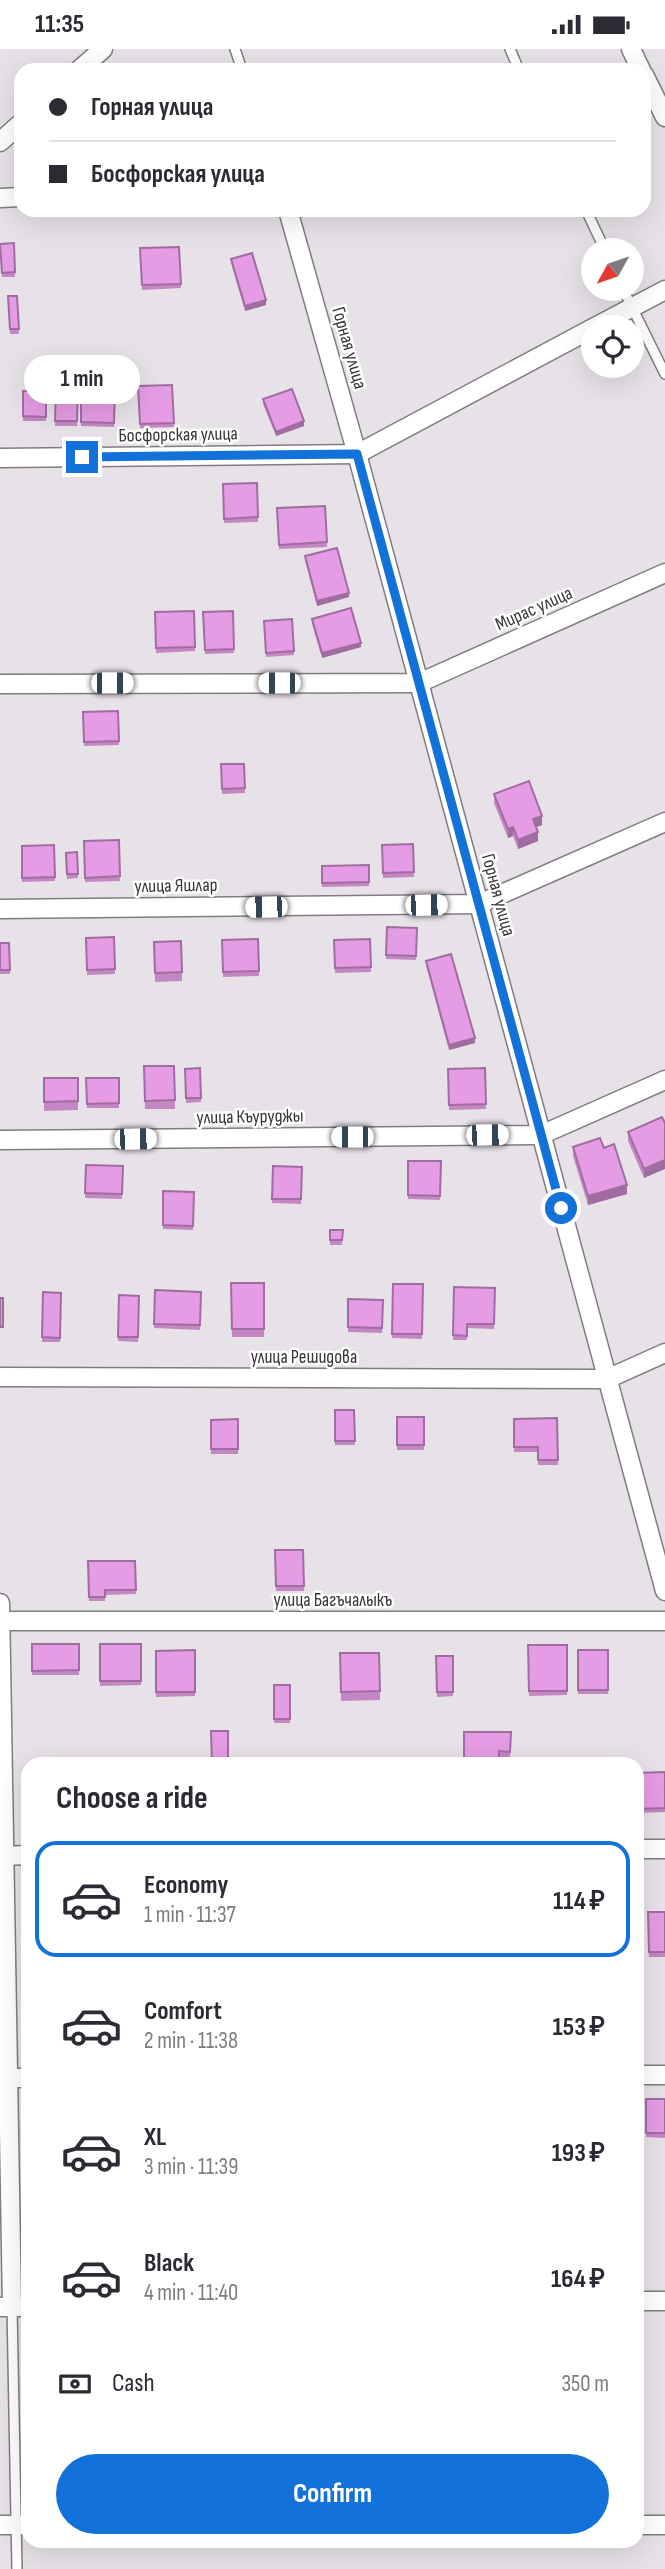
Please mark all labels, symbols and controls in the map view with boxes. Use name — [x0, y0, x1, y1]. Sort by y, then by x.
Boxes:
text: 11:35 — [35, 9, 84, 40]
text: Горная улица — [91, 92, 213, 123]
text: Босфорская улица — [91, 159, 265, 190]
north arrow — [581, 238, 644, 301]
map controls — [581, 238, 644, 378]
street label: Горная улица — [326, 304, 372, 392]
button: locate — [581, 315, 644, 378]
callout: 1 min — [24, 355, 140, 405]
text: 1 min — [61, 365, 103, 393]
street label: Босфорская улица — [118, 422, 238, 448]
route end — [66, 441, 98, 473]
street label: Мирас улица — [492, 582, 576, 636]
car — [92, 673, 134, 694]
car — [259, 673, 301, 694]
street label: Горная улица — [476, 851, 520, 939]
street label: улица Яшлар — [134, 874, 218, 898]
car — [405, 894, 448, 916]
car — [245, 896, 288, 918]
street label: улица Къуруджы — [196, 1105, 304, 1129]
car — [466, 1124, 509, 1146]
car — [332, 1127, 374, 1148]
car — [114, 1128, 157, 1150]
route start — [545, 1192, 577, 1224]
street label: улица Решидова — [251, 1346, 357, 1369]
street label: улица Багъчалыкъ — [274, 1589, 392, 1612]
text: Choose a ride — [56, 1779, 208, 1818]
icon: car — [60, 1868, 123, 1931]
text: Economy — [144, 1870, 228, 1901]
text: 114 ₽ — [553, 1886, 605, 1917]
text: 1 min · 11:37 — [144, 1901, 236, 1929]
icon: car — [60, 1994, 123, 2057]
text: Comfort — [144, 1996, 222, 2027]
text: 153 ₽ — [553, 2012, 605, 2043]
text: 2 min · 11:38 — [144, 2027, 238, 2055]
icon: car — [60, 2120, 123, 2183]
text: XL — [144, 2122, 166, 2153]
text: 193 ₽ — [552, 2138, 605, 2169]
text: 3 min · 11:39 — [144, 2153, 238, 2181]
icon: car — [60, 2246, 123, 2309]
text: Black — [144, 2248, 194, 2279]
text: 164 ₽ — [551, 2264, 605, 2295]
text: 4 min · 11:40 — [144, 2279, 238, 2307]
icon: cash — [56, 2365, 94, 2403]
text: Cash — [112, 2368, 155, 2399]
text: 350 m — [561, 2370, 609, 2398]
button: Confirm — [56, 2454, 609, 2534]

